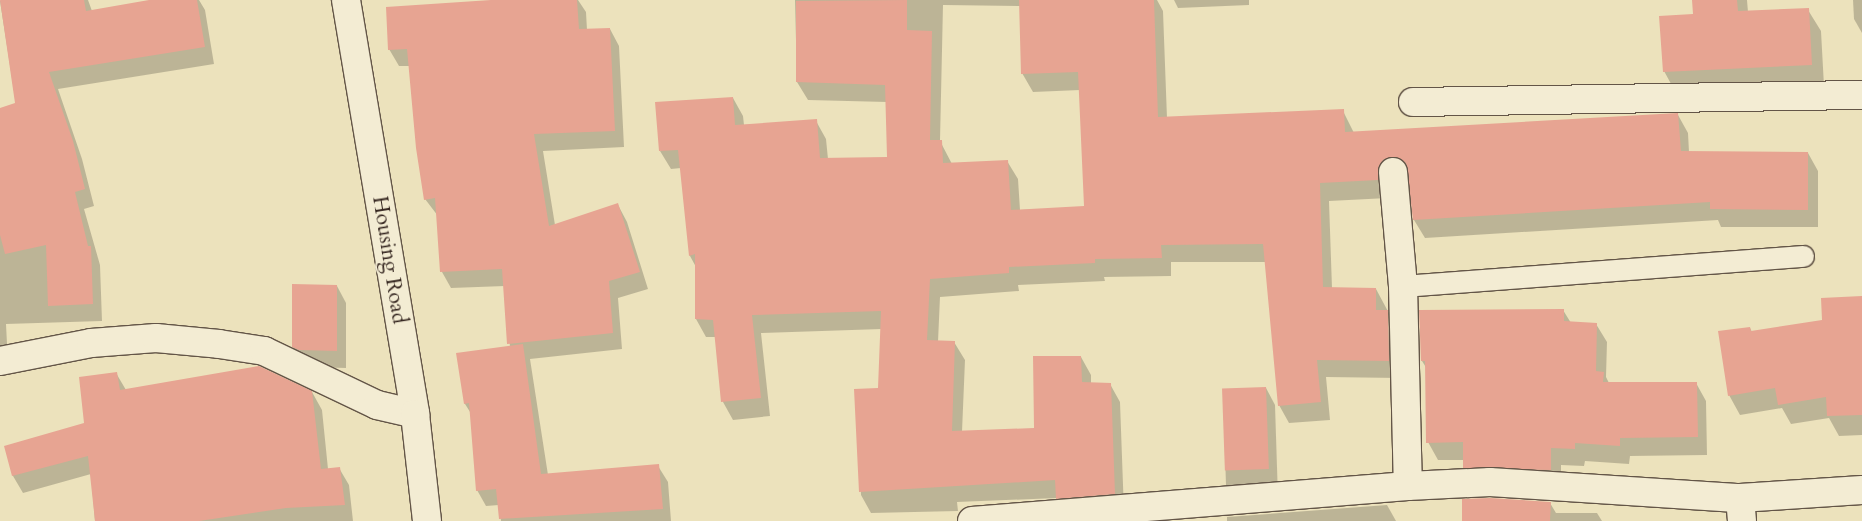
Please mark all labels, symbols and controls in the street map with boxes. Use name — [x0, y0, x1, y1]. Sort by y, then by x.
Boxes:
street label: Housing Road — [366, 194, 412, 326]

